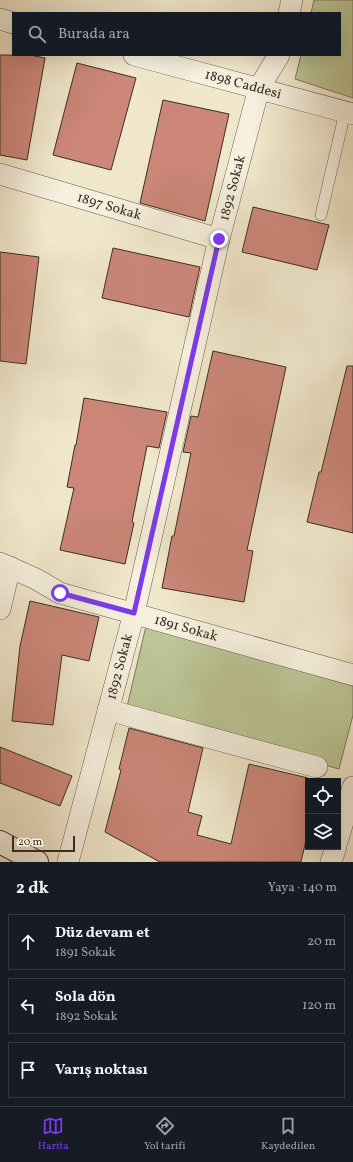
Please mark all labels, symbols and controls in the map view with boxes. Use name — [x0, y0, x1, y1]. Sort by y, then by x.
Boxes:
search box — [12, 12, 341, 56]
icon: search — [26, 23, 48, 45]
text: Burada ara — [58, 24, 130, 45]
street label: 1898 Caddesi — [203, 65, 284, 104]
street label: 1892 Sokak — [215, 152, 250, 223]
street label: 1897 Sokak — [75, 188, 144, 225]
route end — [210, 230, 228, 248]
route start — [51, 584, 69, 602]
street label: 1891 Sokak — [152, 610, 220, 646]
street label: 1892 Sokak — [102, 631, 138, 702]
map controls — [305, 778, 341, 850]
button: locate — [305, 778, 341, 814]
button: layers — [305, 814, 341, 850]
scale bar — [12, 834, 75, 853]
text: 20 m — [18, 835, 42, 850]
text: 2 dk — [16, 877, 49, 900]
text: Yaya · 140 m — [268, 879, 337, 897]
text: Düz devam et — [55, 923, 150, 944]
icon: ahead — [17, 931, 39, 953]
text: 20 m — [307, 933, 336, 951]
text: 1891 Sokak — [55, 944, 116, 962]
text: Sola dön — [55, 987, 116, 1008]
icon: left — [17, 995, 39, 1017]
text: 120 m — [302, 997, 336, 1015]
text: 1892 Sokak — [55, 1008, 118, 1026]
icon: arrive — [17, 1059, 39, 1081]
text: Varış noktası — [55, 1060, 148, 1081]
tab: Harita — [38, 1115, 69, 1154]
tab: Yol tarifi — [144, 1115, 186, 1154]
tab: Kaydedilen — [261, 1115, 315, 1154]

